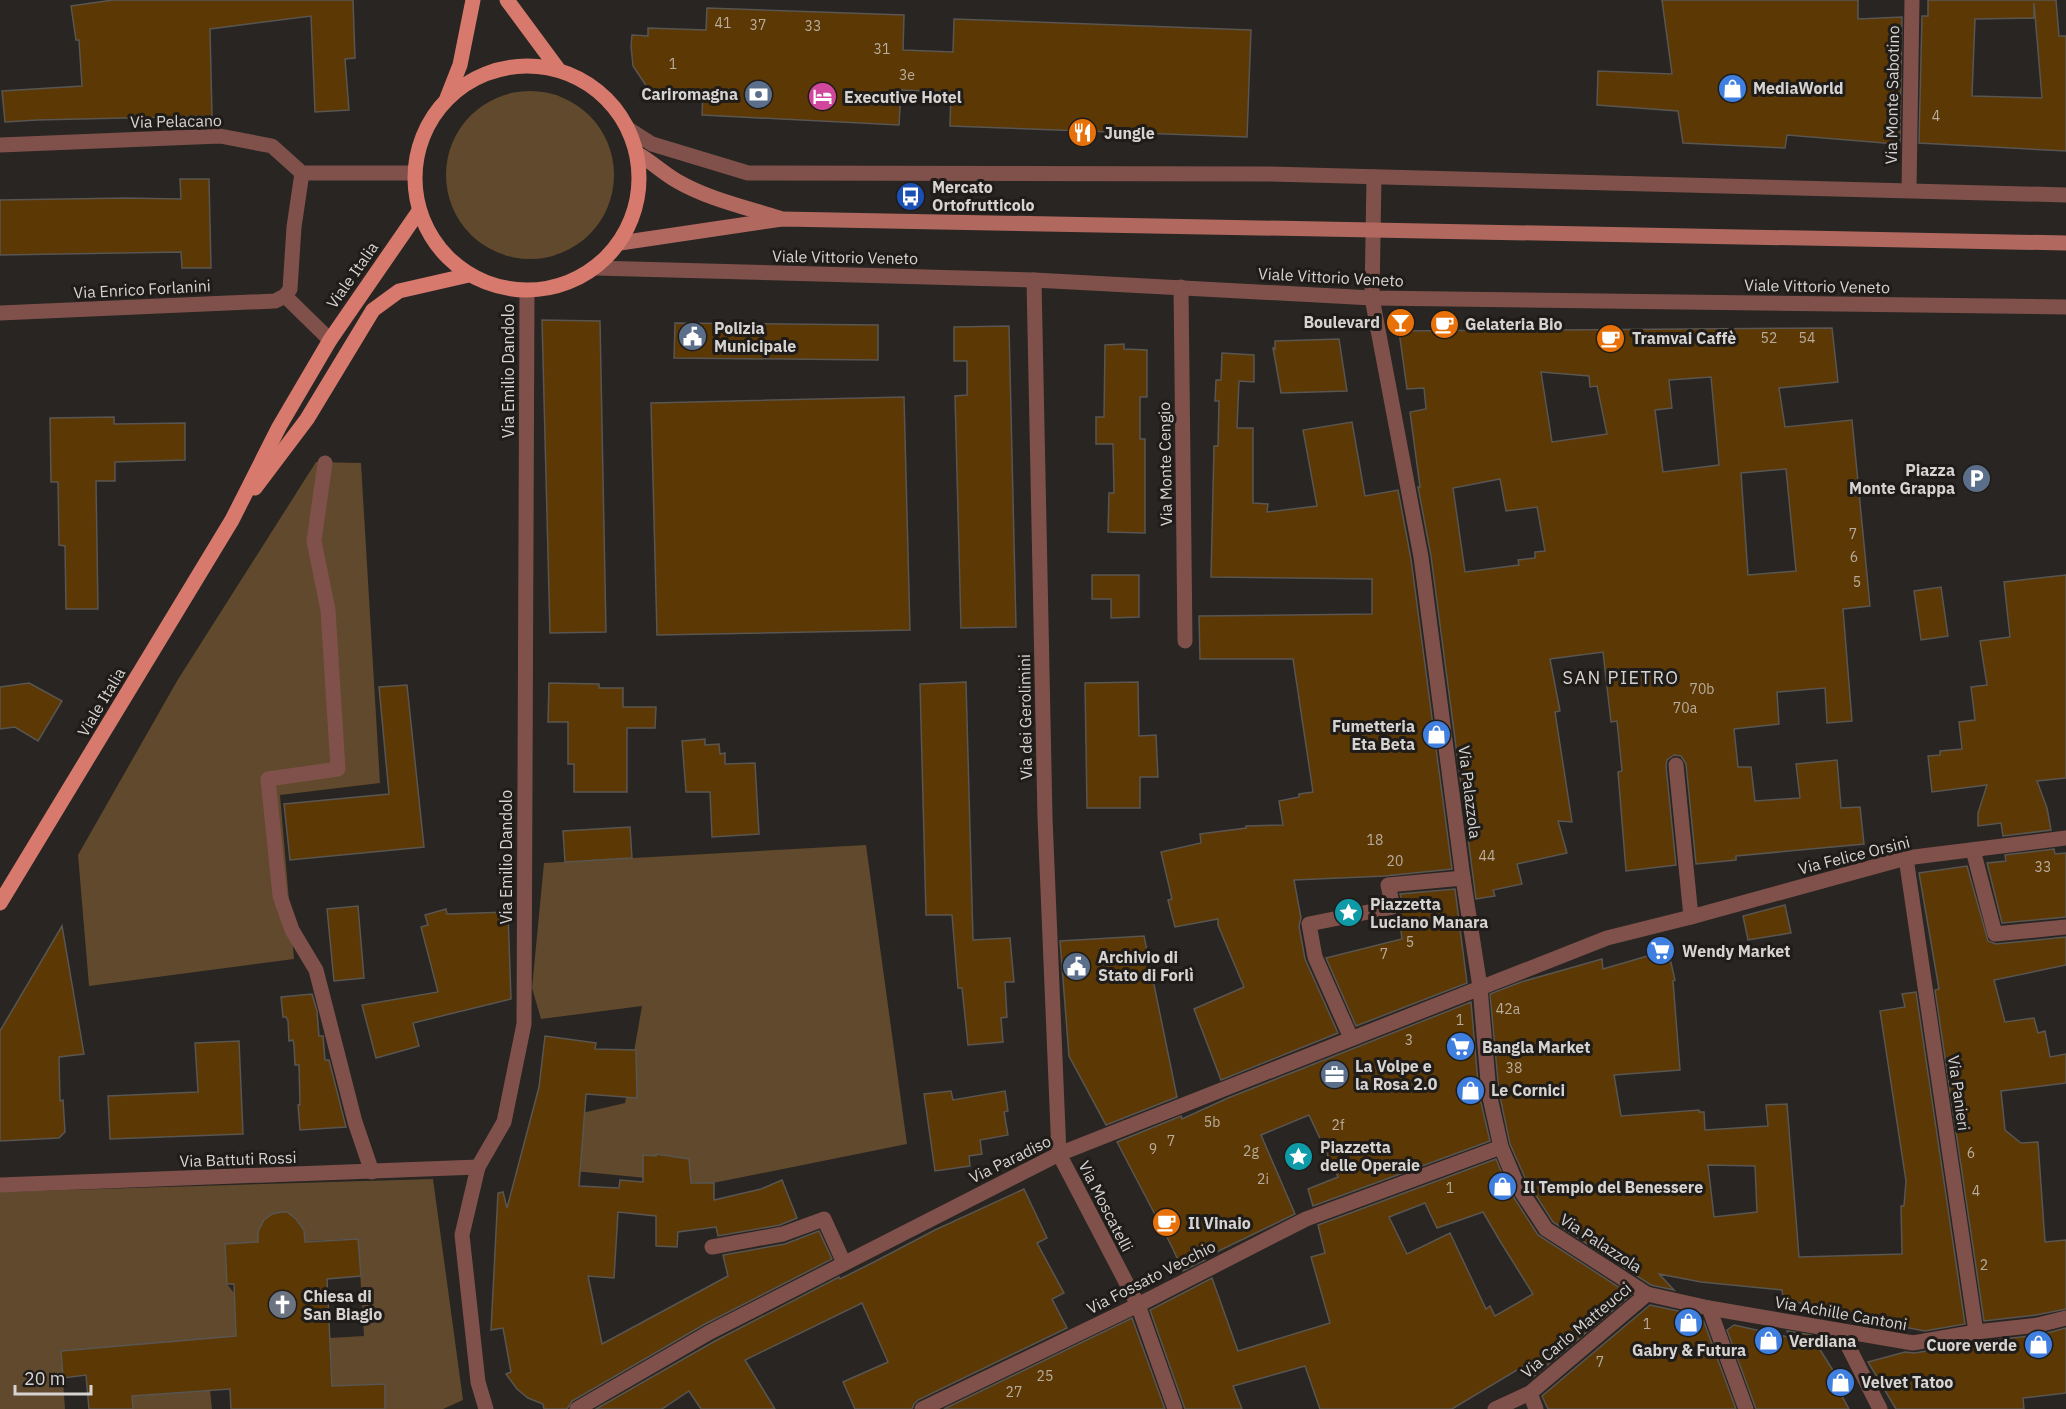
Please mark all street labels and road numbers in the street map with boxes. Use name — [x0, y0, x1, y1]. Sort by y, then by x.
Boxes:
street label: Via Monte Sabotino — [1881, 25, 1903, 165]
street label: Via Pelacano — [130, 110, 222, 132]
street label: Viale Italia — [322, 237, 382, 312]
street label: Viale Vittorio Veneto — [772, 246, 918, 268]
street label: Viale Vittorio Veneto — [1258, 263, 1404, 291]
street label: Via Enrico Forlanini — [73, 275, 211, 303]
street label: Viale Vittorio Veneto — [1744, 275, 1890, 297]
street label: Via Emilio Dandolo — [498, 304, 518, 438]
street label: Via Monte Cengio — [1154, 402, 1176, 526]
street label: Via dei Gerolimini — [1014, 654, 1036, 780]
street label: Viale Italia — [73, 664, 130, 740]
street label: Via Palazzola — [1454, 744, 1486, 840]
street label: Via Emilio Dandolo — [496, 790, 516, 924]
street label: Via Felice Orsini — [1796, 831, 1912, 879]
street label: Via Panieri — [1944, 1054, 1974, 1132]
street label: Via Paradiso — [966, 1131, 1054, 1187]
street label: Via Battuti Rossi — [179, 1147, 297, 1171]
street label: Via Moscatelli — [1075, 1157, 1137, 1255]
street label: Via Palazzola — [1556, 1209, 1646, 1277]
street label: Via Fossato Vecchio — [1083, 1236, 1219, 1318]
street label: Via Carlo Matteucci — [1517, 1278, 1635, 1382]
street label: Via Achille Cantoni — [1773, 1292, 1909, 1334]

